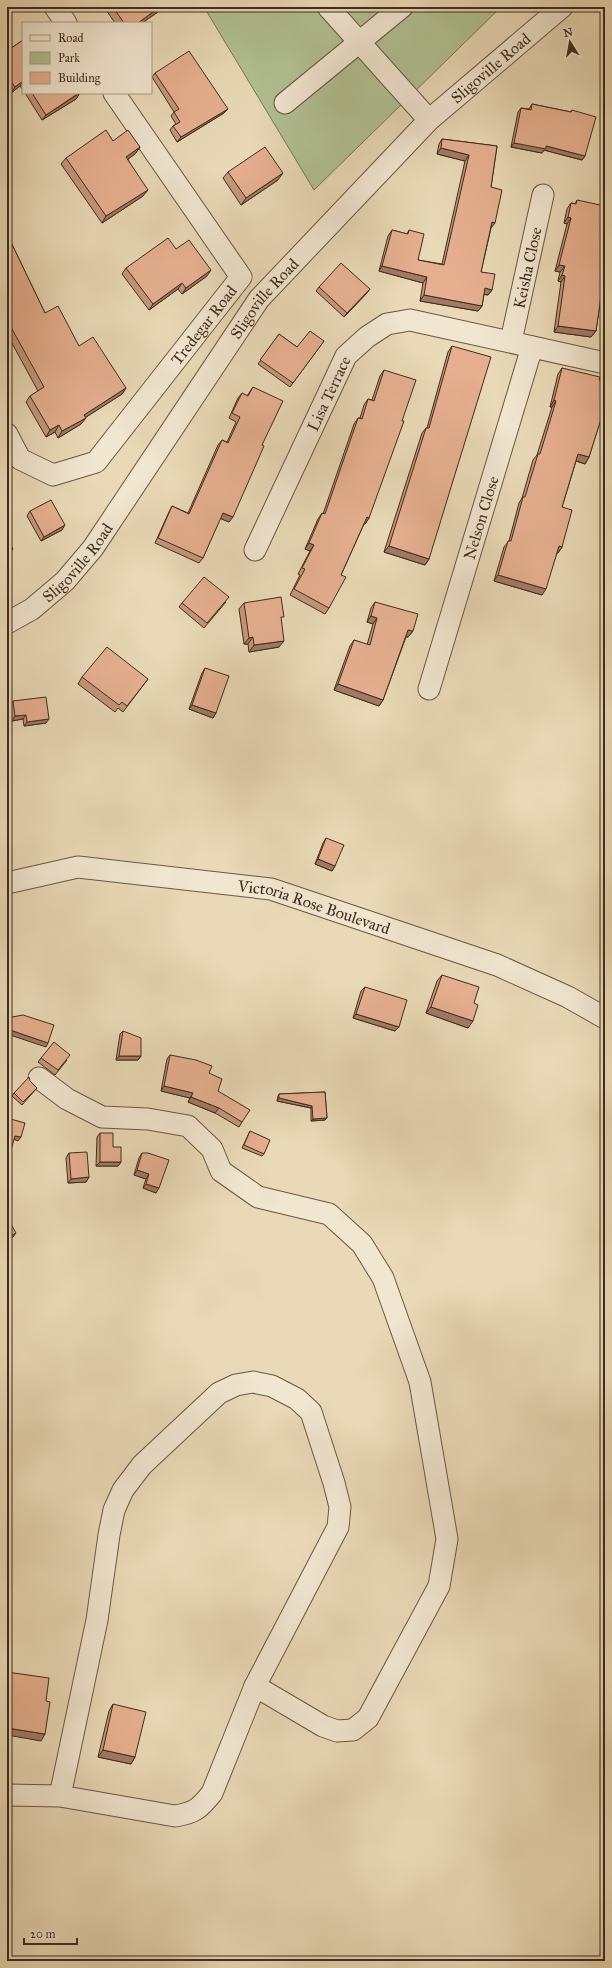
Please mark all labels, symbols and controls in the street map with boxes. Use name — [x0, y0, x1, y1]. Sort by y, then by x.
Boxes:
legend — [22, 22, 152, 94]
north arrow — [550, 22, 590, 62]
text: N — [562, 25, 575, 40]
street label: Sligoville Road — [447, 29, 534, 107]
text: Road — [58, 31, 84, 45]
text: Park — [58, 51, 80, 65]
text: Building — [58, 71, 101, 86]
street label: Keisha Close — [509, 225, 545, 310]
street label: Sligoville Road — [226, 254, 302, 342]
street label: Tredegar Road — [167, 281, 240, 368]
street label: Lisa Terrace — [303, 352, 354, 434]
street label: Nelson Close — [459, 473, 502, 562]
street label: Sligoville Road — [38, 519, 116, 606]
street label: Victoria Rose Boulevard — [236, 876, 393, 938]
scale bar — [24, 1920, 77, 1946]
text: 20 m — [30, 1927, 56, 1941]

